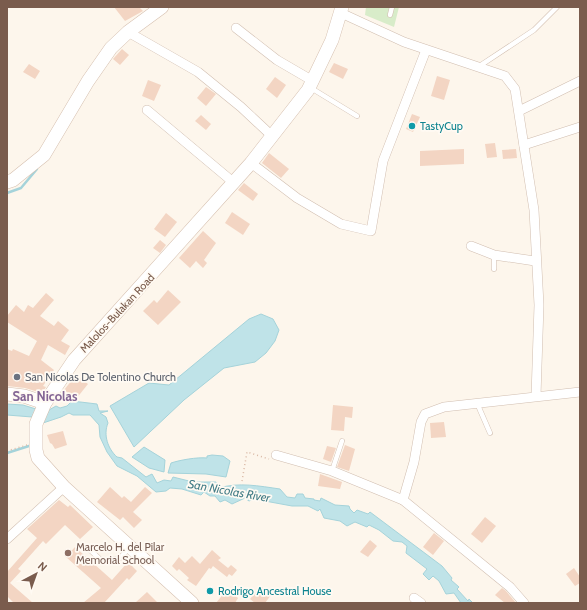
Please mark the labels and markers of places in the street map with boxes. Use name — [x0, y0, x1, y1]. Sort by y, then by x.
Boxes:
place label: TastyCup — [420, 119, 463, 133]
marker: TastyCup — [407, 121, 417, 131]
place label: San Nicolas De Tolentino Church — [25, 370, 176, 384]
marker: San Nicolas De Tolentino Church — [12, 372, 22, 382]
place label: Marcelo H. del Pilar Memorial School — [76, 540, 165, 567]
marker: Marcelo H. del Pilar Memorial School — [63, 548, 73, 558]
place label: Rodrigo Ancestral House — [218, 584, 332, 598]
marker: Rodrigo Ancestral House — [205, 586, 215, 596]

